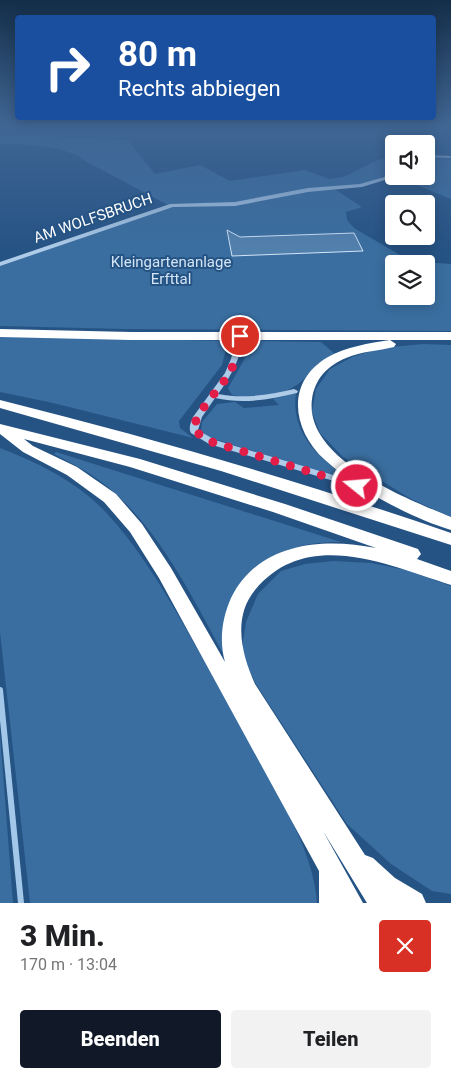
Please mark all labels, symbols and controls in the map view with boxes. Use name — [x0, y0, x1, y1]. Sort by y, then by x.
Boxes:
text: 80 m — [118, 34, 197, 75]
icon: right — [35, 35, 100, 100]
text: Rechts abbiegen — [118, 76, 281, 101]
map controls — [385, 135, 435, 305]
button: sound — [385, 135, 435, 185]
street label: AM WOLFSBRUCH — [31, 189, 155, 247]
button: search — [385, 195, 435, 245]
park label: Kleingartenanlage Erfttal — [111, 253, 231, 288]
button: layers — [385, 255, 435, 305]
pin — [219, 315, 261, 357]
icon: arrive — [226, 322, 254, 350]
position arrow — [330, 459, 382, 511]
text: 3 Min. — [20, 918, 105, 953]
button: close — [379, 920, 431, 972]
text: 170 m · 13:04 — [20, 955, 117, 974]
button: Beenden — [20, 1010, 221, 1068]
button: Teilen — [231, 1010, 431, 1068]

